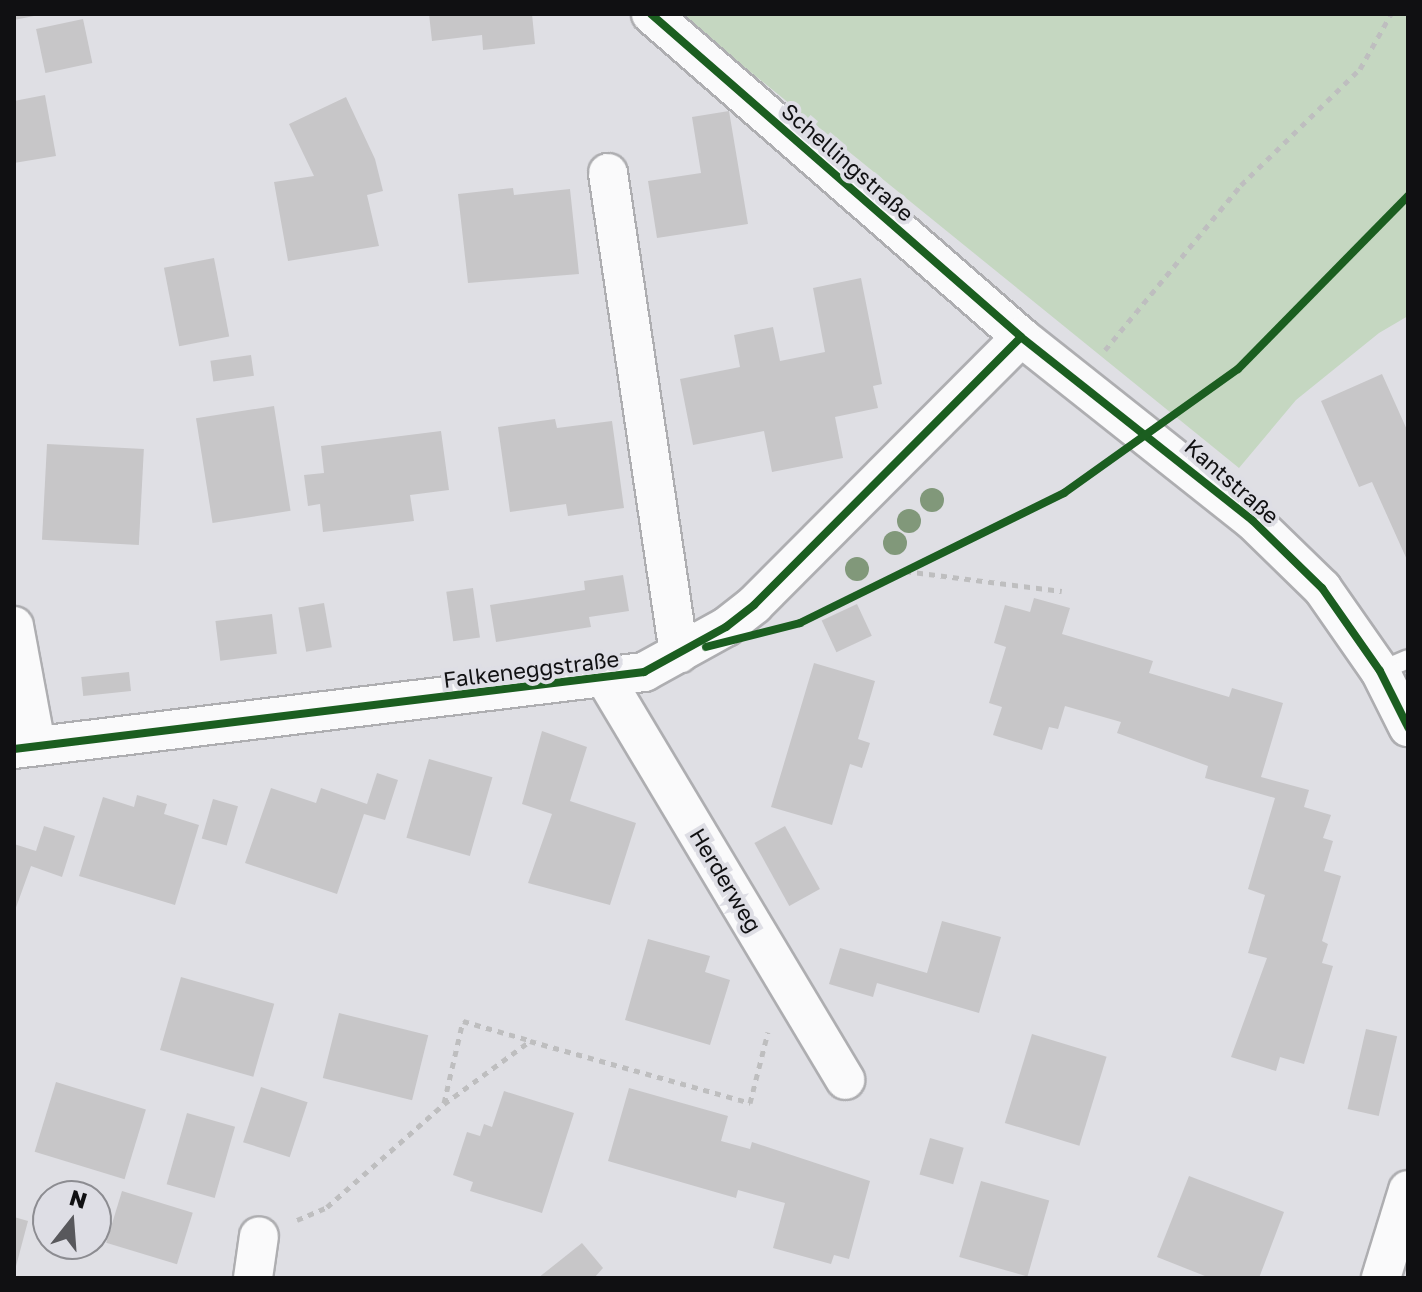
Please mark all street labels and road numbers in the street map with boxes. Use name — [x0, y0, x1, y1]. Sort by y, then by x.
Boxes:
street label: Schellingstraße — [777, 98, 919, 226]
street label: Kantstraße — [1179, 433, 1285, 529]
street label: Falkeneggstraße — [442, 645, 620, 693]
street label: Herderweg — [685, 823, 767, 937]

